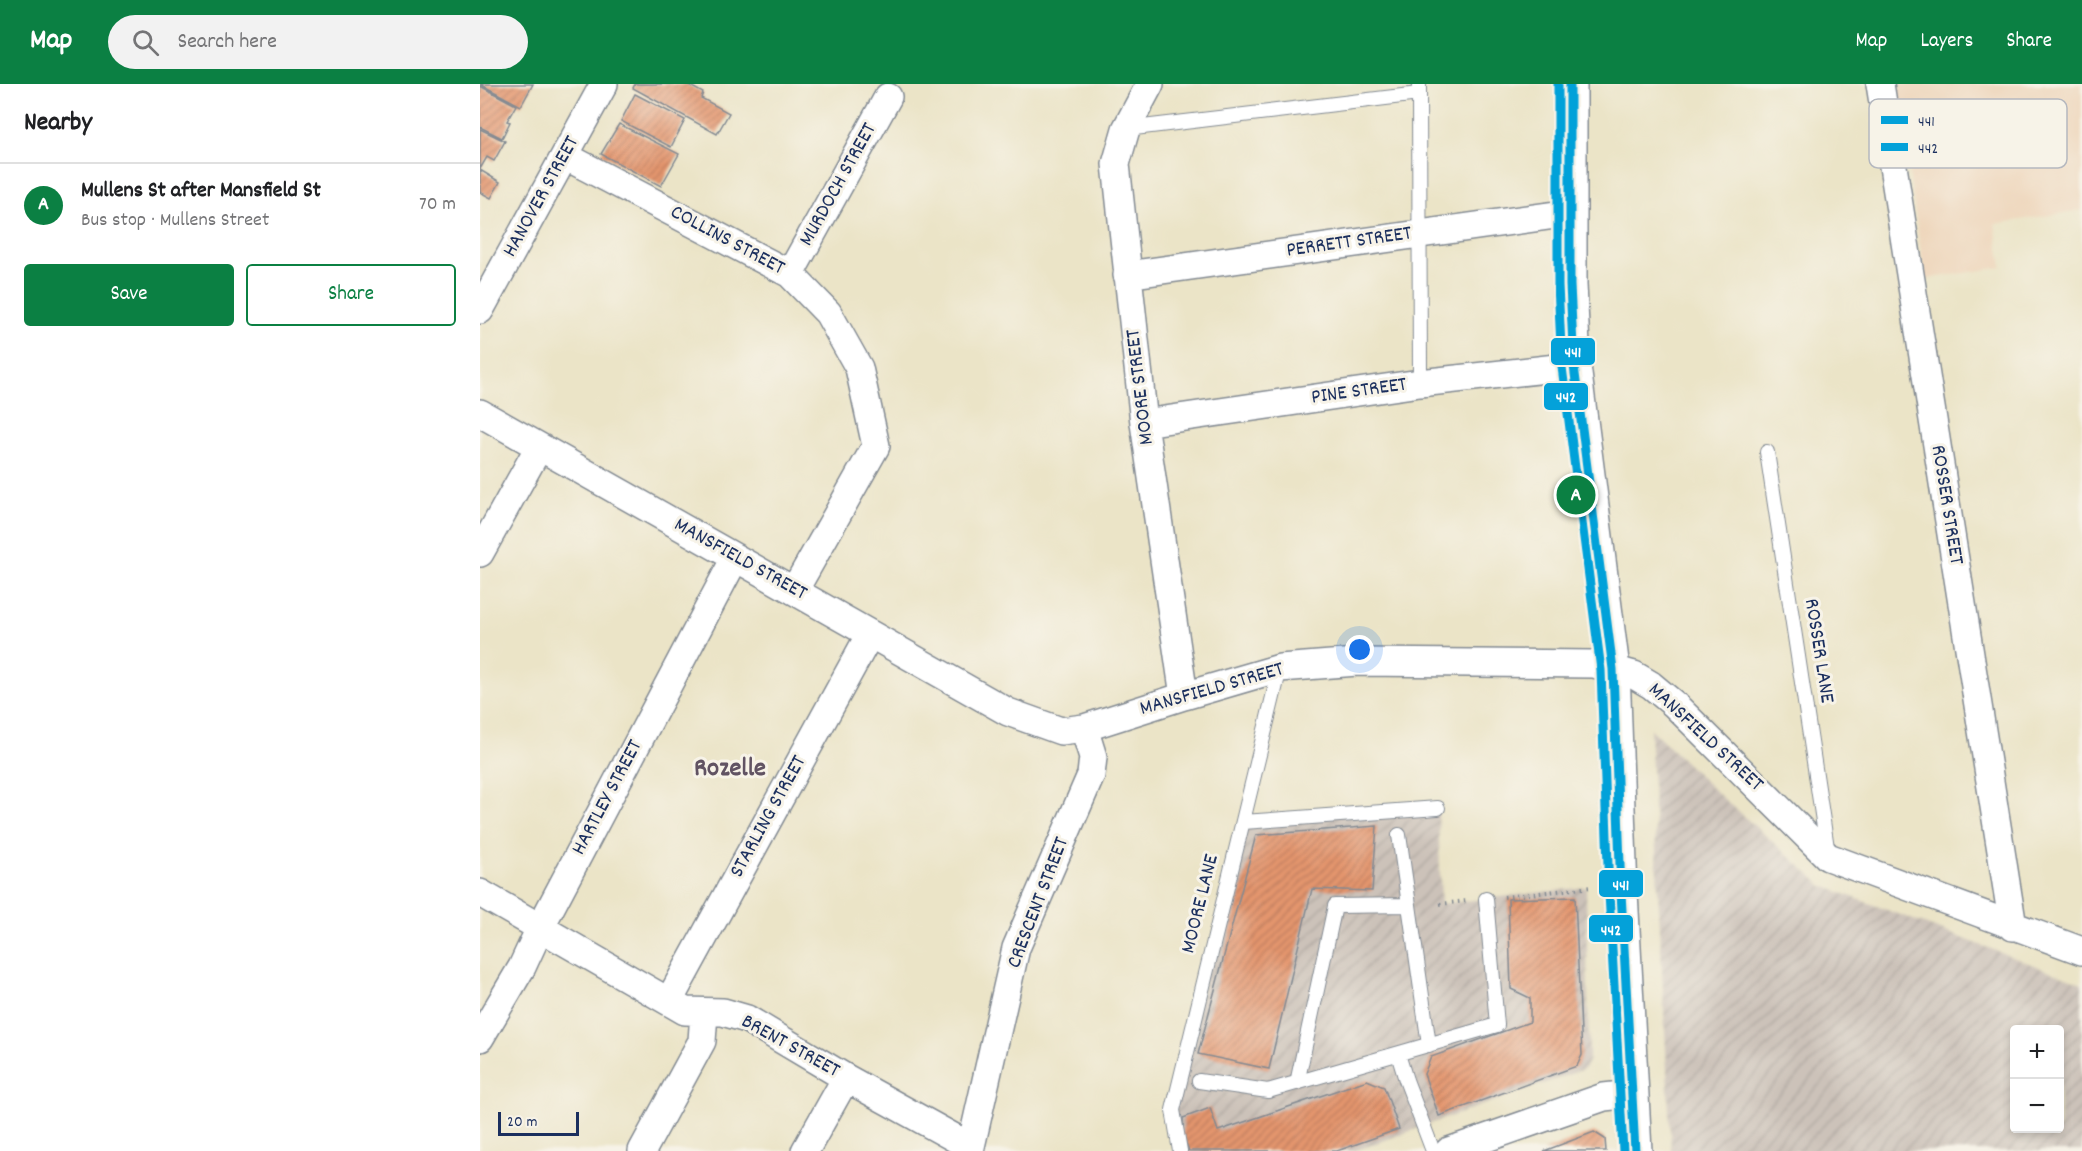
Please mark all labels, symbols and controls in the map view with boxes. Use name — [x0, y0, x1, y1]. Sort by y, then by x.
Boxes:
search box — [108, 15, 528, 69]
text: Map — [30, 22, 72, 62]
icon: search — [129, 26, 162, 59]
text: Search here — [177, 27, 277, 58]
text: Map — [1856, 27, 1887, 57]
text: Layers — [1920, 27, 1973, 57]
text: Share — [2006, 27, 2052, 57]
legend — [1869, 99, 2067, 168]
text: Nearby — [24, 105, 92, 142]
text: 441 — [1918, 111, 1935, 134]
street label: MURDOCH STREET — [793, 117, 886, 252]
street label: HANOVER STREET — [496, 130, 588, 263]
text: 442 — [1918, 138, 1938, 161]
text: Mullens St after Mansfield St — [81, 176, 321, 207]
text: A — [38, 191, 49, 219]
text: 70 m — [419, 191, 456, 219]
street label: COLLINS STREET — [664, 198, 790, 284]
text: Bus stop · Mullens Street — [81, 207, 269, 235]
street label: PERRETT STREET — [1285, 219, 1414, 267]
button: Save — [24, 264, 234, 326]
button: Share — [246, 264, 456, 326]
street label: MOORE STREET — [1119, 327, 1163, 447]
line badge: 441 — [1550, 337, 1596, 366]
text: 441 — [1565, 342, 1581, 365]
street label: PINE STREET — [1309, 370, 1409, 414]
line badge: 442 — [1543, 382, 1589, 411]
text: 442 — [1556, 387, 1576, 410]
street label: ROSSER STREET — [1922, 443, 1970, 568]
pin: A — [1556, 472, 1596, 518]
street label: MANSFIELD STREET — [668, 511, 813, 609]
street label: ROSSER LANE — [1795, 597, 1841, 706]
your location — [1345, 635, 1374, 664]
street label: MANSFIELD STREET — [1137, 655, 1288, 725]
street label: MANSFIELD STREET — [1640, 676, 1770, 800]
street label: HARTLEY STREET — [565, 734, 651, 861]
district label: Rozelle — [694, 750, 766, 789]
street label: STARLING STREET — [723, 750, 815, 884]
street label: CRESCENT STREET — [1000, 833, 1078, 973]
street label: MOORE LANE — [1174, 851, 1228, 957]
line badge: 441 — [1598, 869, 1644, 898]
text: 441 — [1613, 875, 1629, 898]
line badge: 442 — [1588, 914, 1634, 943]
text: 442 — [1601, 920, 1621, 943]
street label: BRENT STREET — [735, 1008, 845, 1087]
map controls — [2010, 1025, 2064, 1133]
button: + — [2010, 1025, 2064, 1079]
button: − — [2010, 1079, 2064, 1133]
scale bar — [498, 1109, 579, 1136]
text: 20 m — [507, 1111, 537, 1134]

